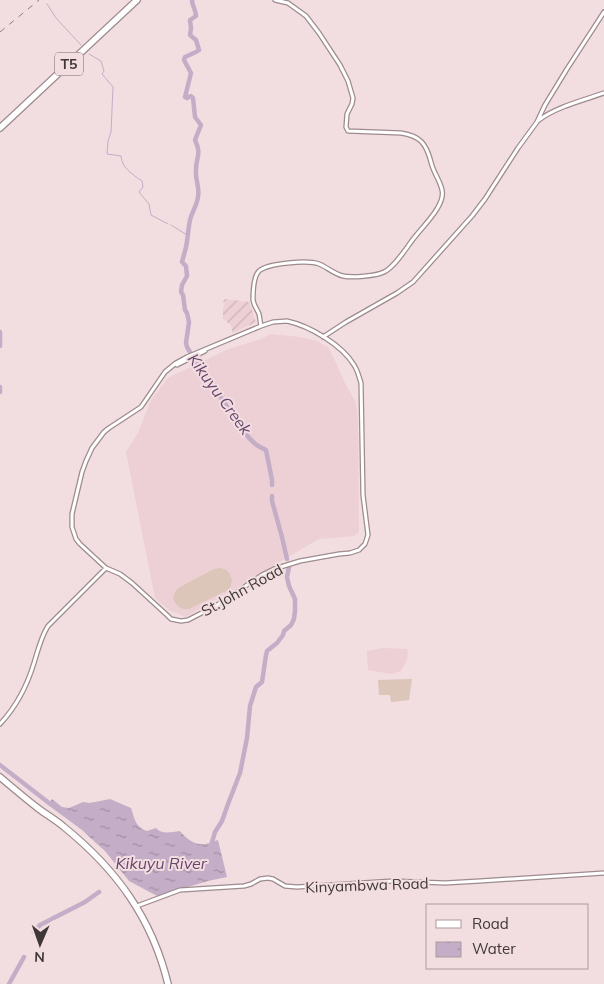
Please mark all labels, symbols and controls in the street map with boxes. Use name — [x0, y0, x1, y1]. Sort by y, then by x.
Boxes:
road number: T5 — [55, 52, 83, 76]
water label: Kikuyu Creek — [184, 349, 257, 439]
street label: St.John Road — [198, 560, 286, 620]
water label: Kikuyu River — [115, 853, 208, 873]
street label: Kinyambwa Road — [305, 873, 429, 897]
legend — [426, 904, 589, 969]
text: Road — [472, 914, 509, 933]
north arrow — [15, 919, 65, 969]
text: Water — [472, 939, 516, 958]
text: N — [34, 948, 45, 966]

